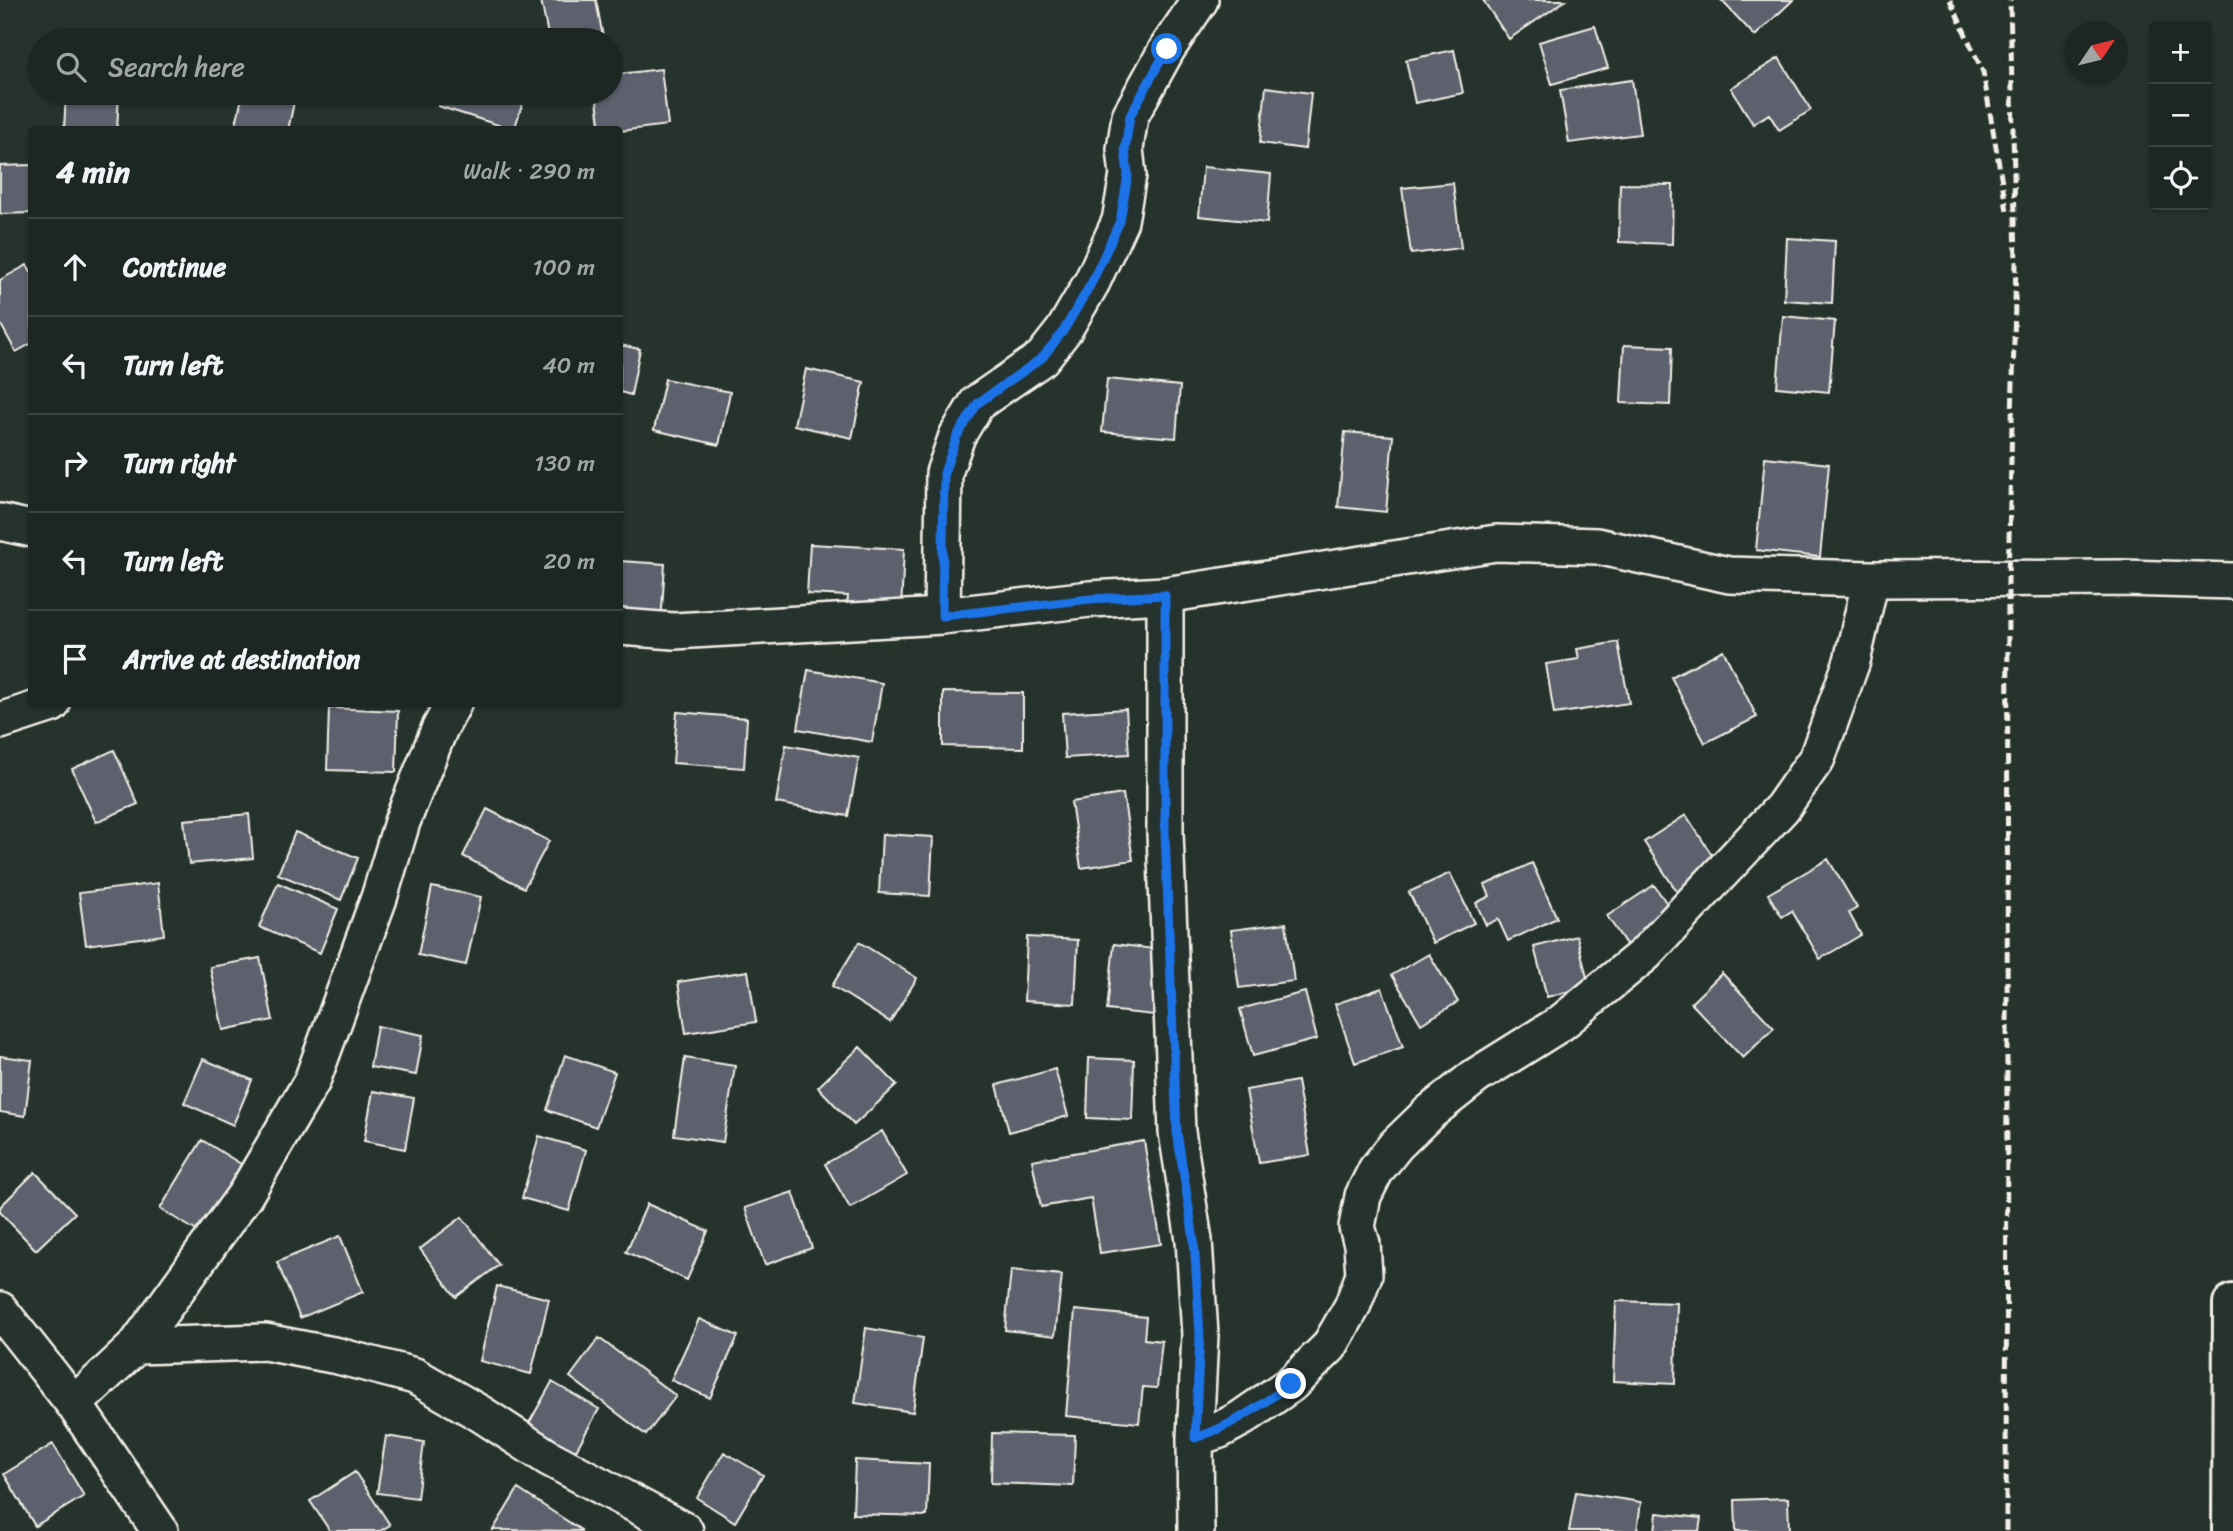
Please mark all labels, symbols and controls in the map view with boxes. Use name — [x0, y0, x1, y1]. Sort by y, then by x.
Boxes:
north arrow — [2065, 21, 2128, 84]
map controls — [2149, 21, 2212, 210]
button: + — [2149, 21, 2212, 84]
search box — [28, 28, 623, 105]
route start — [1151, 33, 1182, 64]
text: Search here — [108, 44, 245, 90]
icon: search — [52, 48, 90, 86]
button: − — [2149, 84, 2212, 147]
text: 4 min — [56, 145, 130, 199]
button: locate — [2149, 147, 2212, 210]
text: Walk · 290 m — [463, 151, 595, 192]
text: Continue — [123, 244, 226, 290]
text: 100 m — [532, 247, 595, 288]
icon: ahead — [56, 248, 94, 286]
text: Turn left — [123, 342, 223, 388]
text: 40 m — [542, 345, 595, 386]
icon: left — [56, 346, 94, 384]
text: Turn right — [123, 440, 236, 486]
text: 130 m — [534, 443, 595, 484]
icon: right — [56, 444, 94, 482]
text: Turn left — [123, 538, 223, 584]
text: 20 m — [544, 541, 595, 582]
icon: left — [56, 542, 94, 580]
text: Arrive at destination — [123, 636, 360, 682]
icon: arrive — [56, 640, 94, 678]
route end — [1275, 1368, 1306, 1399]

